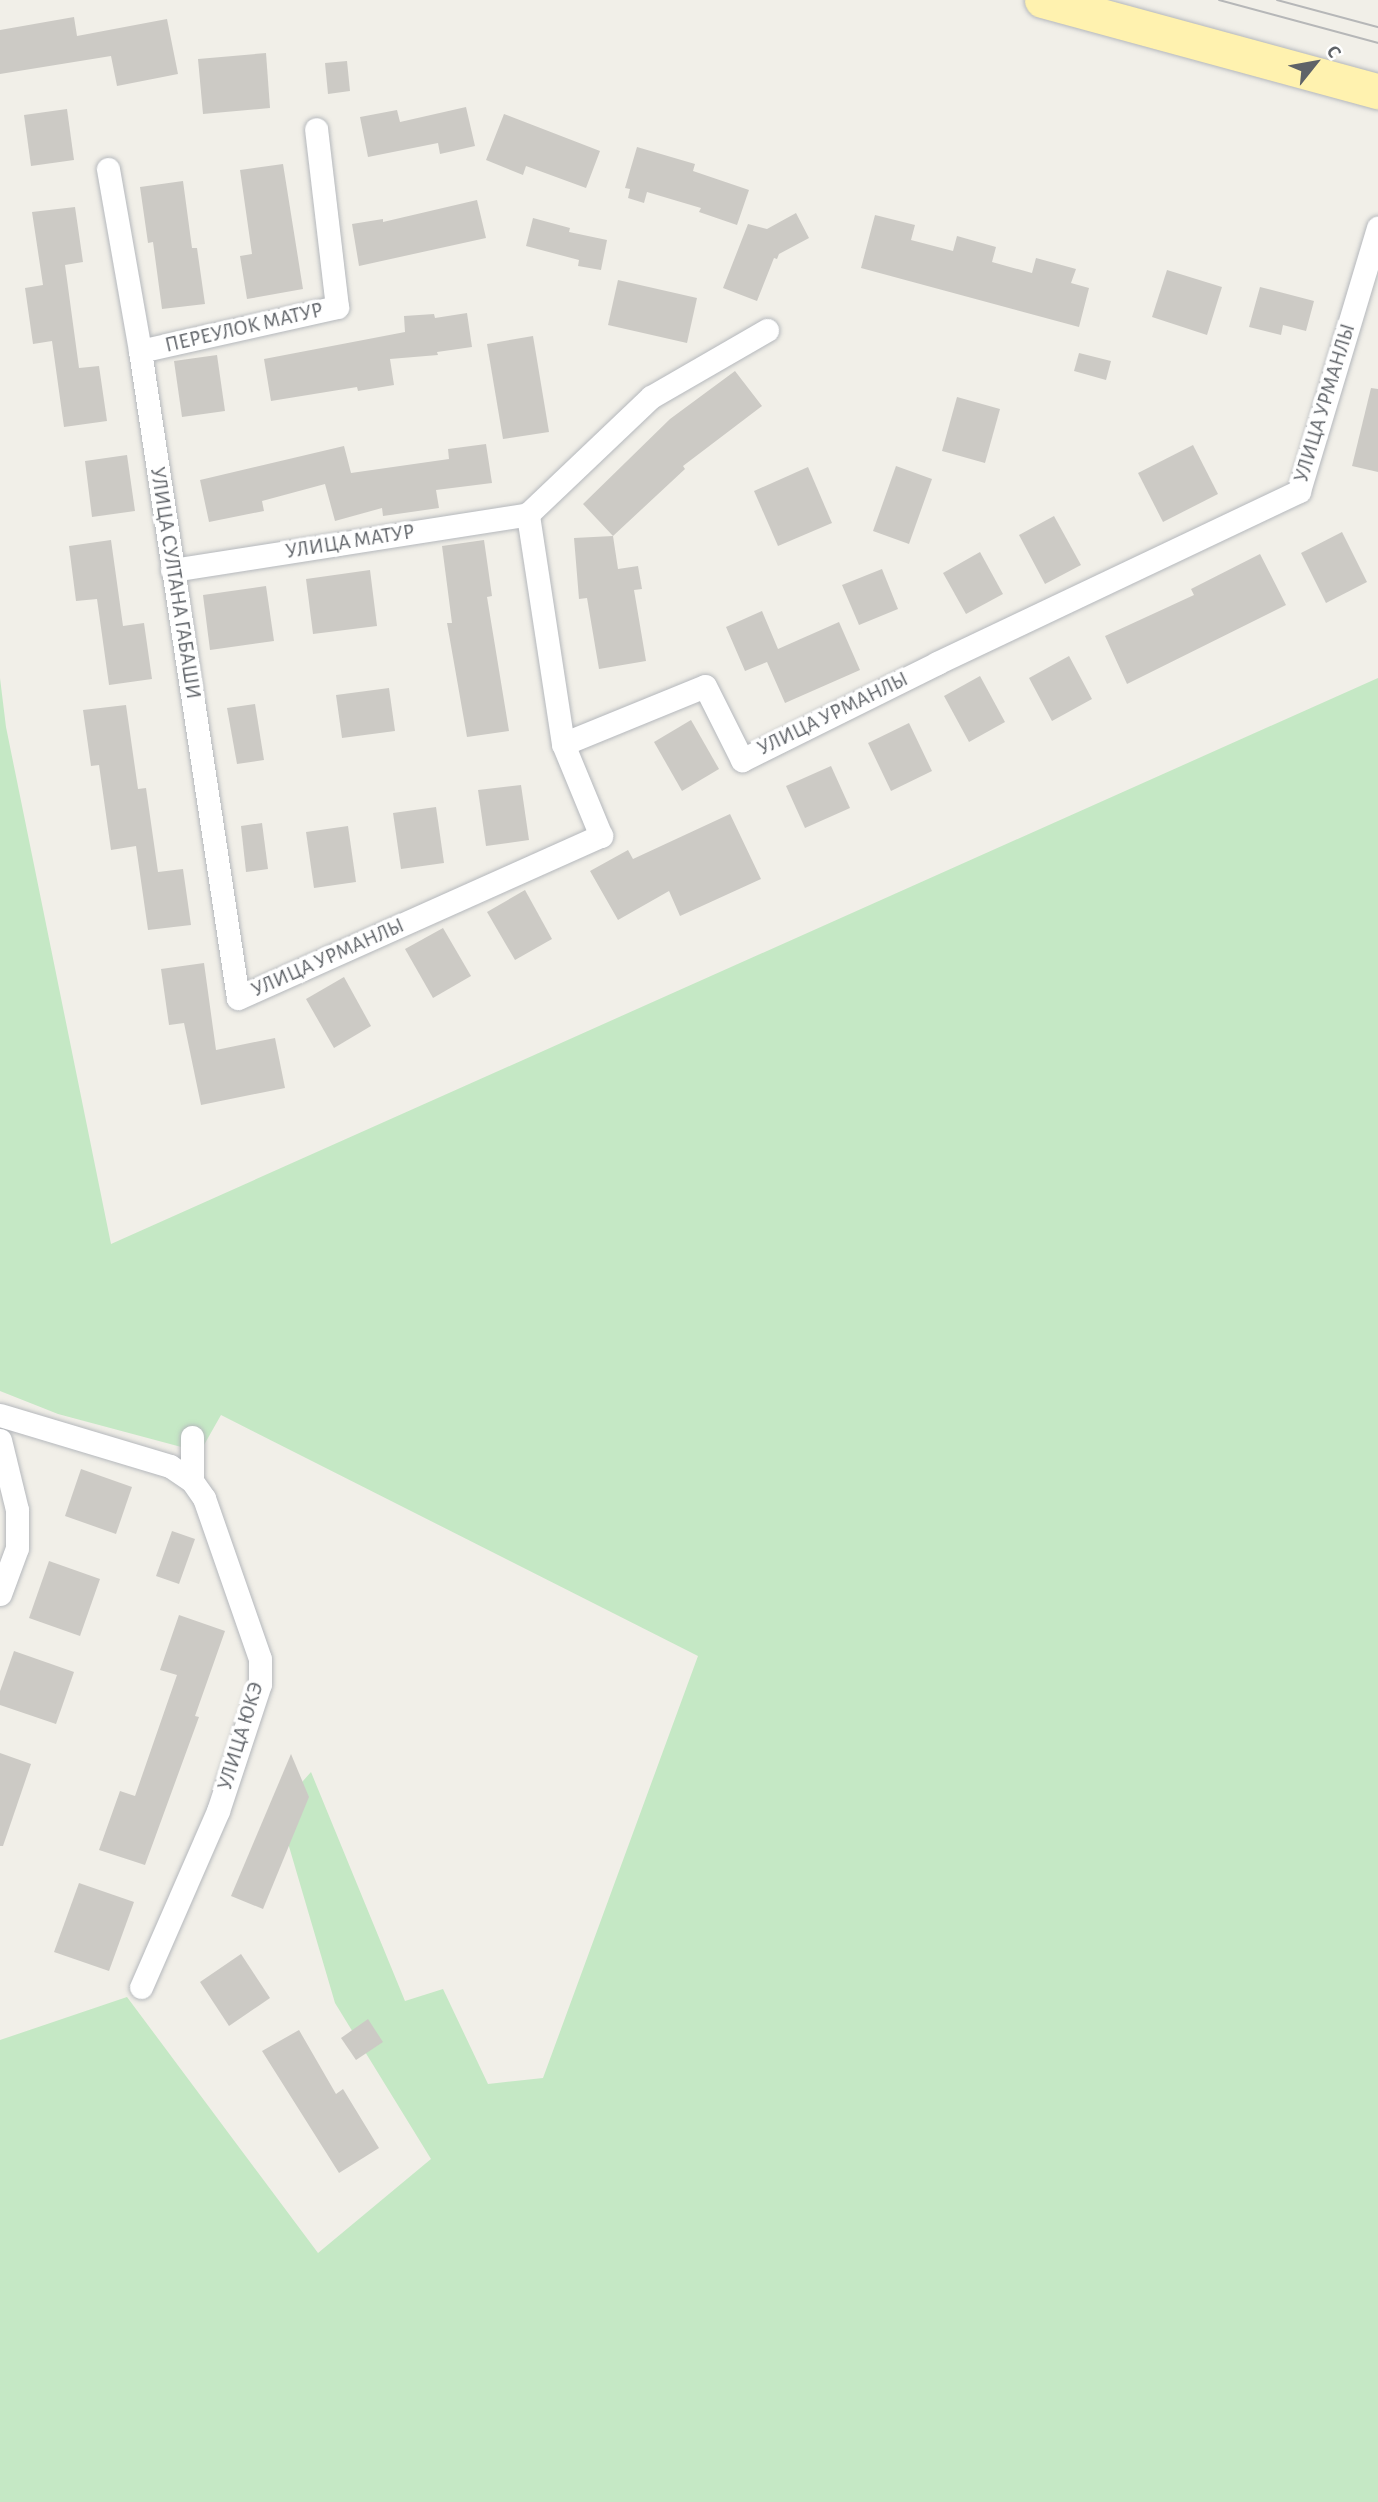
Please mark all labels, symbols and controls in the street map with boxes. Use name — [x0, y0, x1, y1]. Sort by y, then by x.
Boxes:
north arrow — [1280, 28, 1350, 98]
text: С — [1323, 43, 1344, 61]
street label: ПЕРЕУЛОК МАТУР — [163, 298, 325, 358]
street label: УЛИЦА УРМАНЛЫ — [1289, 321, 1361, 485]
street label: УЛИЦА СУЛТАНА ГАБАШИ — [144, 465, 206, 701]
street label: УЛИЦА МАТУР — [284, 519, 416, 565]
street label: УЛИЦА УРМАНЛЫ — [754, 667, 912, 761]
street label: УЛИЦА УРМАНЛЫ — [248, 913, 408, 1003]
street label: УЛИЦА ЮКЭ — [213, 1679, 269, 1793]

